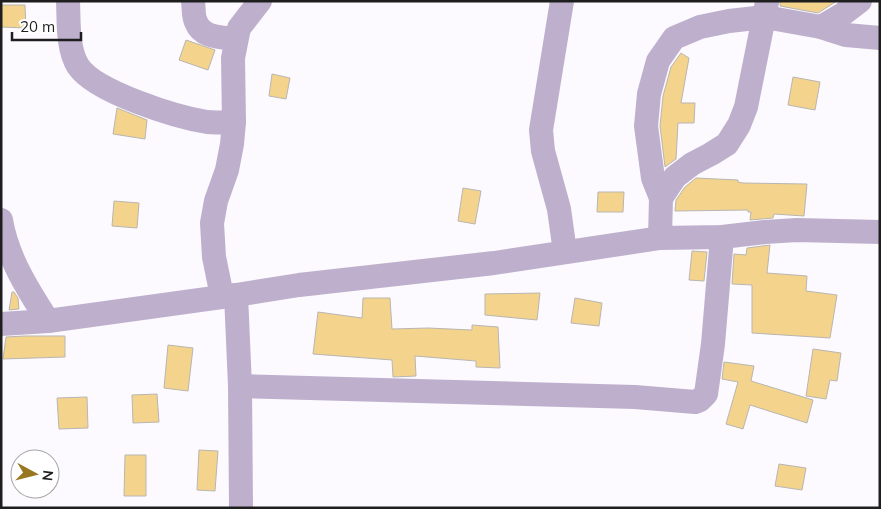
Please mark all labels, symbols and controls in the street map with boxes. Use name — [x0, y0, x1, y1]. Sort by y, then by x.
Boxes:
scale bar — [12, 10, 81, 42]
text: 20 m — [20, 17, 55, 36]
north arrow — [10, 449, 60, 499]
text: N — [38, 469, 57, 482]

